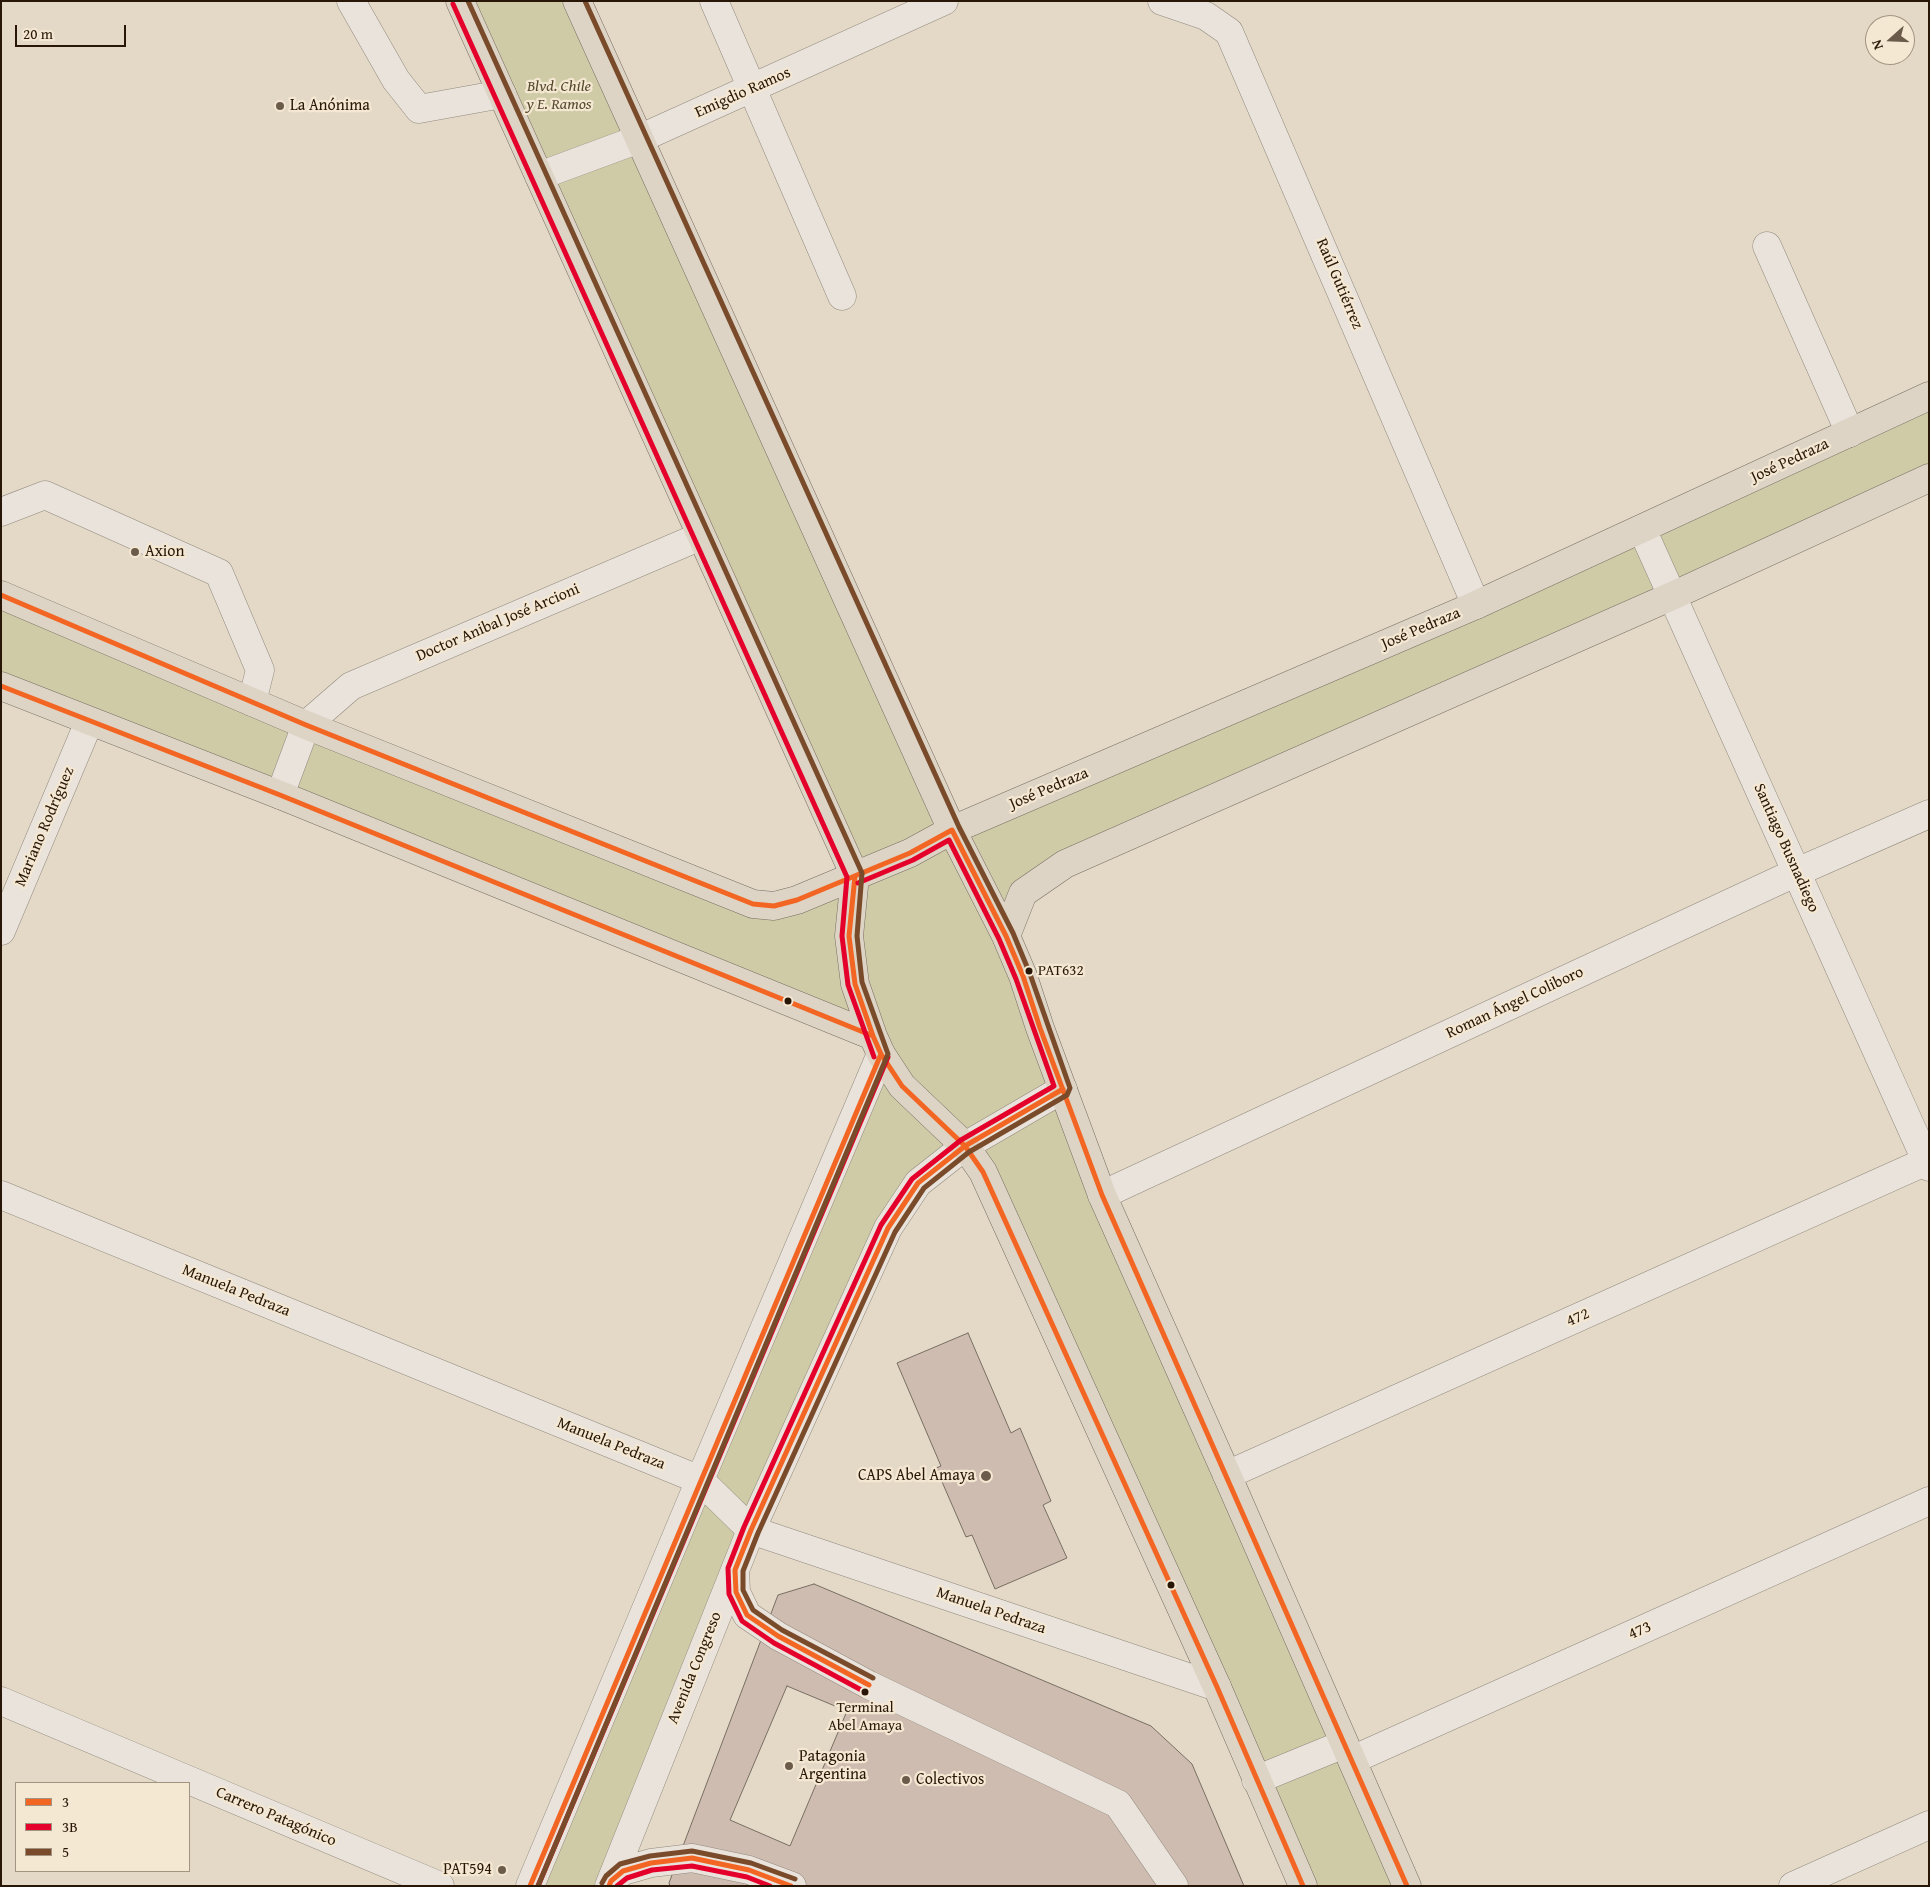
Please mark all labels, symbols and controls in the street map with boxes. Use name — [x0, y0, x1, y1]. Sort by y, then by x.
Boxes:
scale bar — [18, 15, 129, 47]
north arrow — [1865, 15, 1915, 65]
text: 20 m — [23, 23, 53, 44]
text: N — [1866, 37, 1888, 53]
street label: Emigdio Ramos — [692, 63, 794, 123]
park label: Blvd. Chile y E. Ramos — [526, 77, 592, 115]
place label: La Anónima — [290, 96, 370, 116]
marker: La Anónima — [274, 100, 286, 112]
street label: Raúl Gutiérrez — [1311, 236, 1367, 332]
street label: José Pedraza — [1748, 435, 1832, 487]
place label: Axion — [145, 542, 184, 562]
marker: Axion — [129, 546, 141, 558]
street label: Doctor Anibal José Arcioni — [413, 580, 583, 666]
street label: José Pedraza — [1379, 604, 1463, 654]
street label: Mariano Rodríguez — [11, 764, 79, 890]
street label: José Pedraza — [1007, 764, 1091, 814]
street label: Santiago Busnadiego — [1749, 781, 1823, 915]
place label: PAT632 — [1038, 962, 1084, 980]
street label: Roman Ángel Coliboro — [1443, 963, 1587, 1043]
marker: PAT632 — [1024, 966, 1034, 976]
unlabelled marker — [783, 996, 793, 1006]
street label: Manuela Pedraza — [179, 1261, 293, 1321]
street label: 472 — [1564, 1305, 1592, 1331]
street label: Manuela Pedraza — [554, 1414, 668, 1474]
place label: CAPS Abel Amaya — [858, 1466, 975, 1486]
marker: CAPS Abel Amaya — [979, 1469, 993, 1483]
unlabelled marker — [1166, 1580, 1176, 1590]
street label: Manuela Pedraza — [934, 1583, 1048, 1639]
street label: Avenida Congreso — [664, 1609, 726, 1727]
street label: 473 — [1626, 1618, 1654, 1644]
marker: Terminal Abel Amaya — [860, 1687, 870, 1697]
place label: Terminal Abel Amaya — [828, 1699, 902, 1734]
place label: Patagonia Argentina — [799, 1747, 866, 1785]
marker: Patagonia Argentina — [783, 1760, 795, 1772]
place label: Colectivos — [916, 1770, 984, 1790]
marker: Colectivos — [900, 1774, 912, 1786]
legend — [15, 1782, 190, 1872]
street label: Carrero Patagónico — [213, 1783, 339, 1851]
text: 3 — [62, 1791, 69, 1812]
text: 3B — [62, 1816, 78, 1837]
text: 5 — [62, 1841, 69, 1862]
place label: PAT594 — [443, 1860, 492, 1880]
marker: PAT594 — [496, 1864, 508, 1876]

